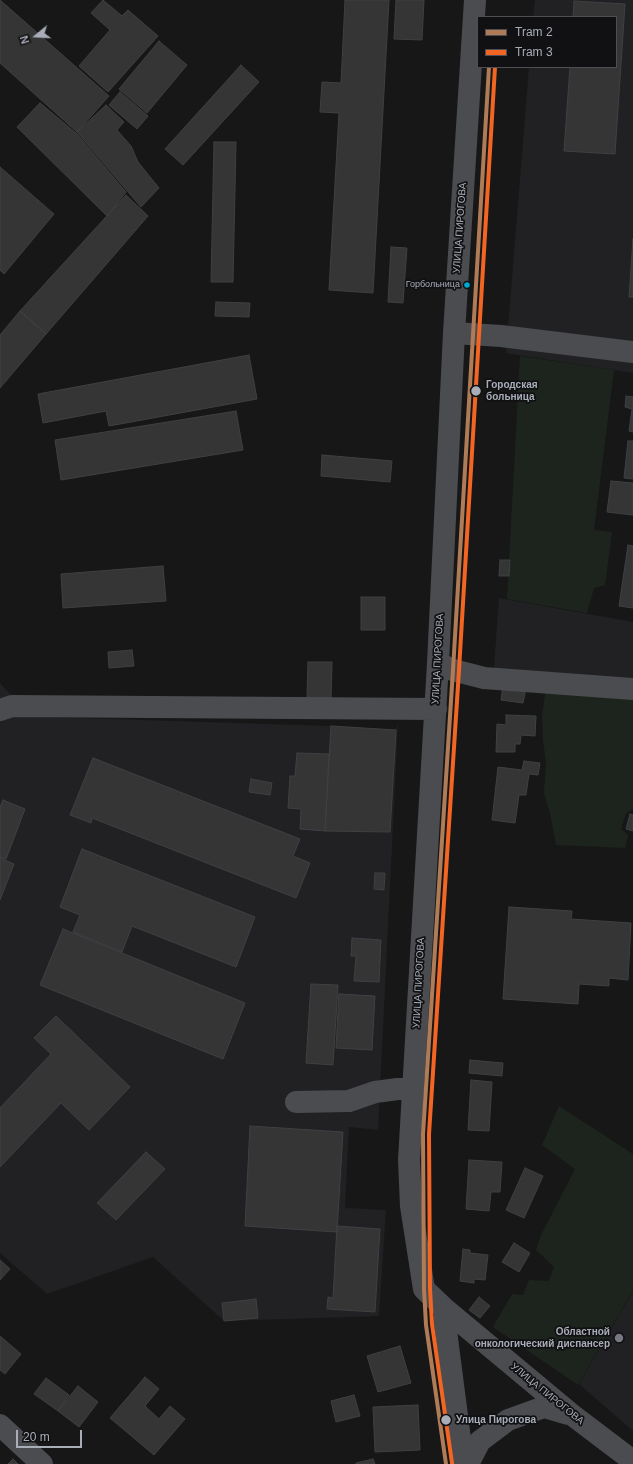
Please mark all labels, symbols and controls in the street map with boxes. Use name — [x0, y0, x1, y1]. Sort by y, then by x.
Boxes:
north arrow — [16, 16, 56, 56]
legend — [477, 16, 617, 68]
text: Tram 2 — [515, 25, 553, 39]
text: N — [18, 34, 32, 45]
text: Tram 3 — [515, 45, 553, 59]
street label: УЛИЦА ПИРОГОВА — [451, 182, 469, 274]
place label: Горбольница — [406, 280, 460, 290]
marker: Горбольница — [462, 280, 472, 290]
place label: Городская больница — [486, 379, 538, 402]
marker: Городская больница — [469, 384, 483, 398]
street label: УЛИЦА ПИРОГОВА — [430, 613, 446, 705]
street label: УЛИЦА ПИРОГОВА — [411, 937, 427, 1029]
place label: Областной онкологический диспансер — [475, 1326, 610, 1350]
marker: Областной онкологический диспансер — [613, 1332, 625, 1344]
street label: УЛИЦА ПИРОГОВА — [508, 1361, 586, 1427]
marker: Улица Пирогова — [439, 1413, 453, 1427]
place label: Улица Пирогова — [456, 1414, 536, 1426]
scale bar — [18, 1422, 84, 1448]
text: 20 m — [23, 1430, 50, 1444]

